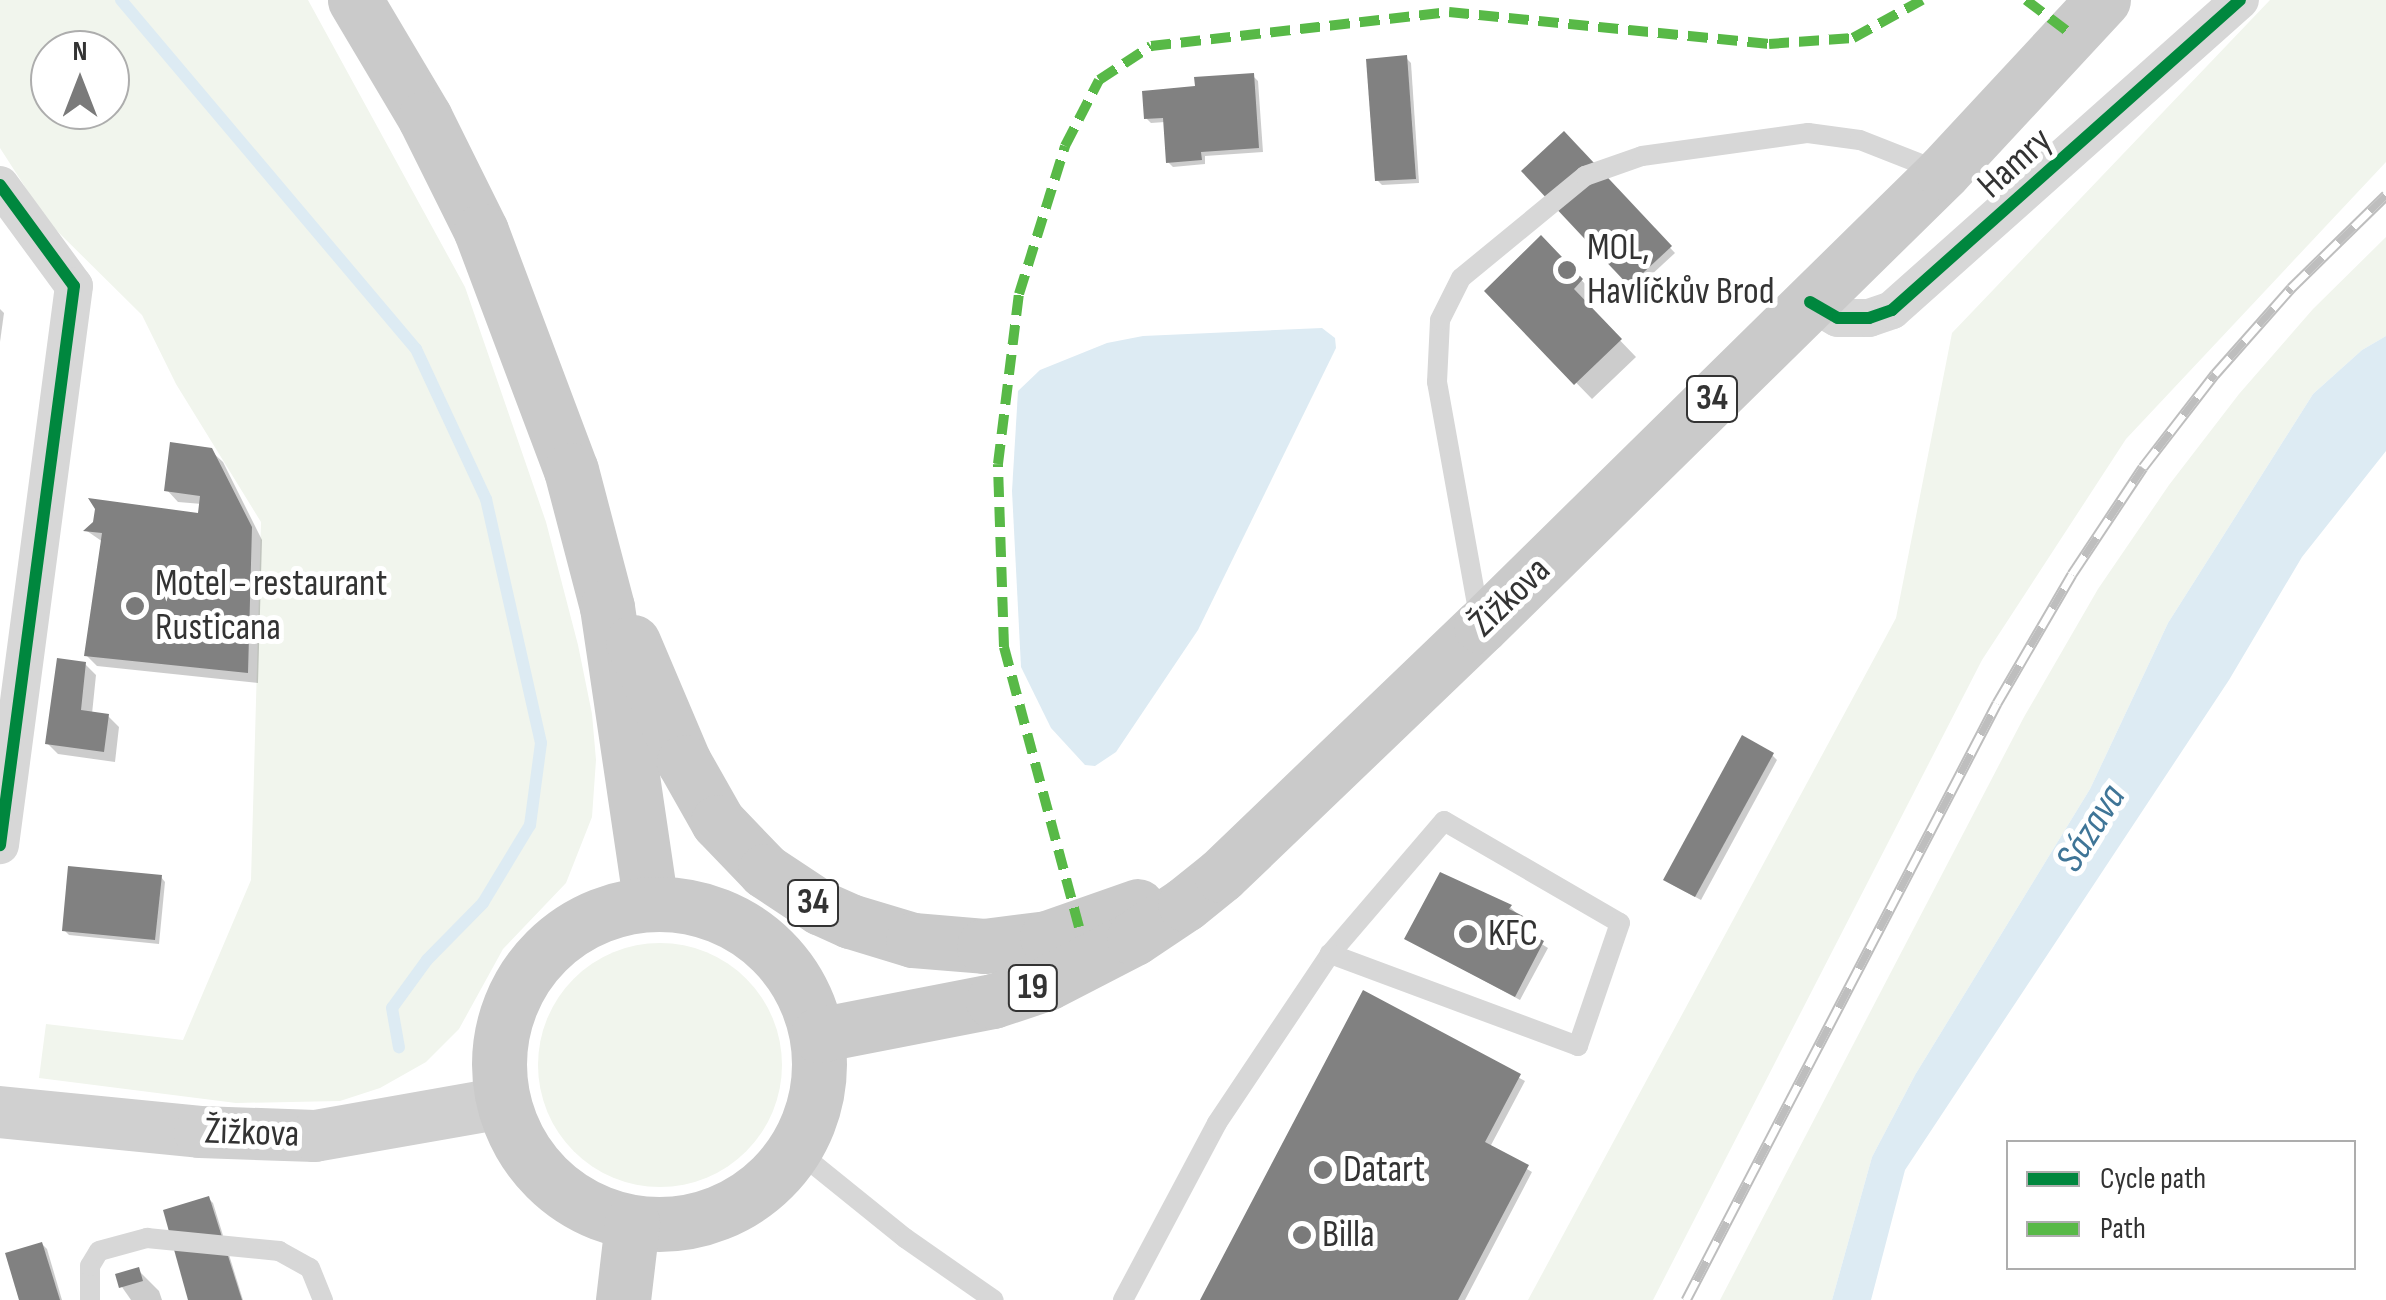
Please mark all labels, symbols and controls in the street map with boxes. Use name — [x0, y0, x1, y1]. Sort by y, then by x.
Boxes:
north arrow — [30, 30, 130, 130]
text: N — [73, 35, 87, 68]
street label: Hamry — [1968, 118, 2062, 208]
place label: MOL, Havlíčkův Brod — [1587, 225, 1775, 314]
marker: MOL, Havlíčkův Brod — [1556, 259, 1578, 281]
road number: 34 — [1684, 369, 1740, 429]
street label: Žižkova — [1460, 548, 1560, 646]
place label: Motel - restaurant Rusticana — [155, 561, 387, 650]
marker: Motel - restaurant Rusticana — [124, 595, 146, 617]
water label: Sázava — [2046, 776, 2136, 880]
road number: 34 — [786, 873, 840, 933]
place label: KFC — [1488, 911, 1538, 957]
marker: KFC — [1457, 923, 1479, 945]
road number: 19 — [1006, 958, 1060, 1018]
street label: Žižkova — [204, 1109, 300, 1157]
legend — [2006, 1140, 2356, 1270]
place label: Datart — [1343, 1147, 1425, 1193]
marker: Datart — [1312, 1159, 1334, 1181]
text: Cycle path — [2100, 1161, 2206, 1197]
text: Path — [2100, 1211, 2146, 1247]
place label: Billa — [1322, 1212, 1375, 1258]
marker: Billa — [1291, 1224, 1313, 1246]

